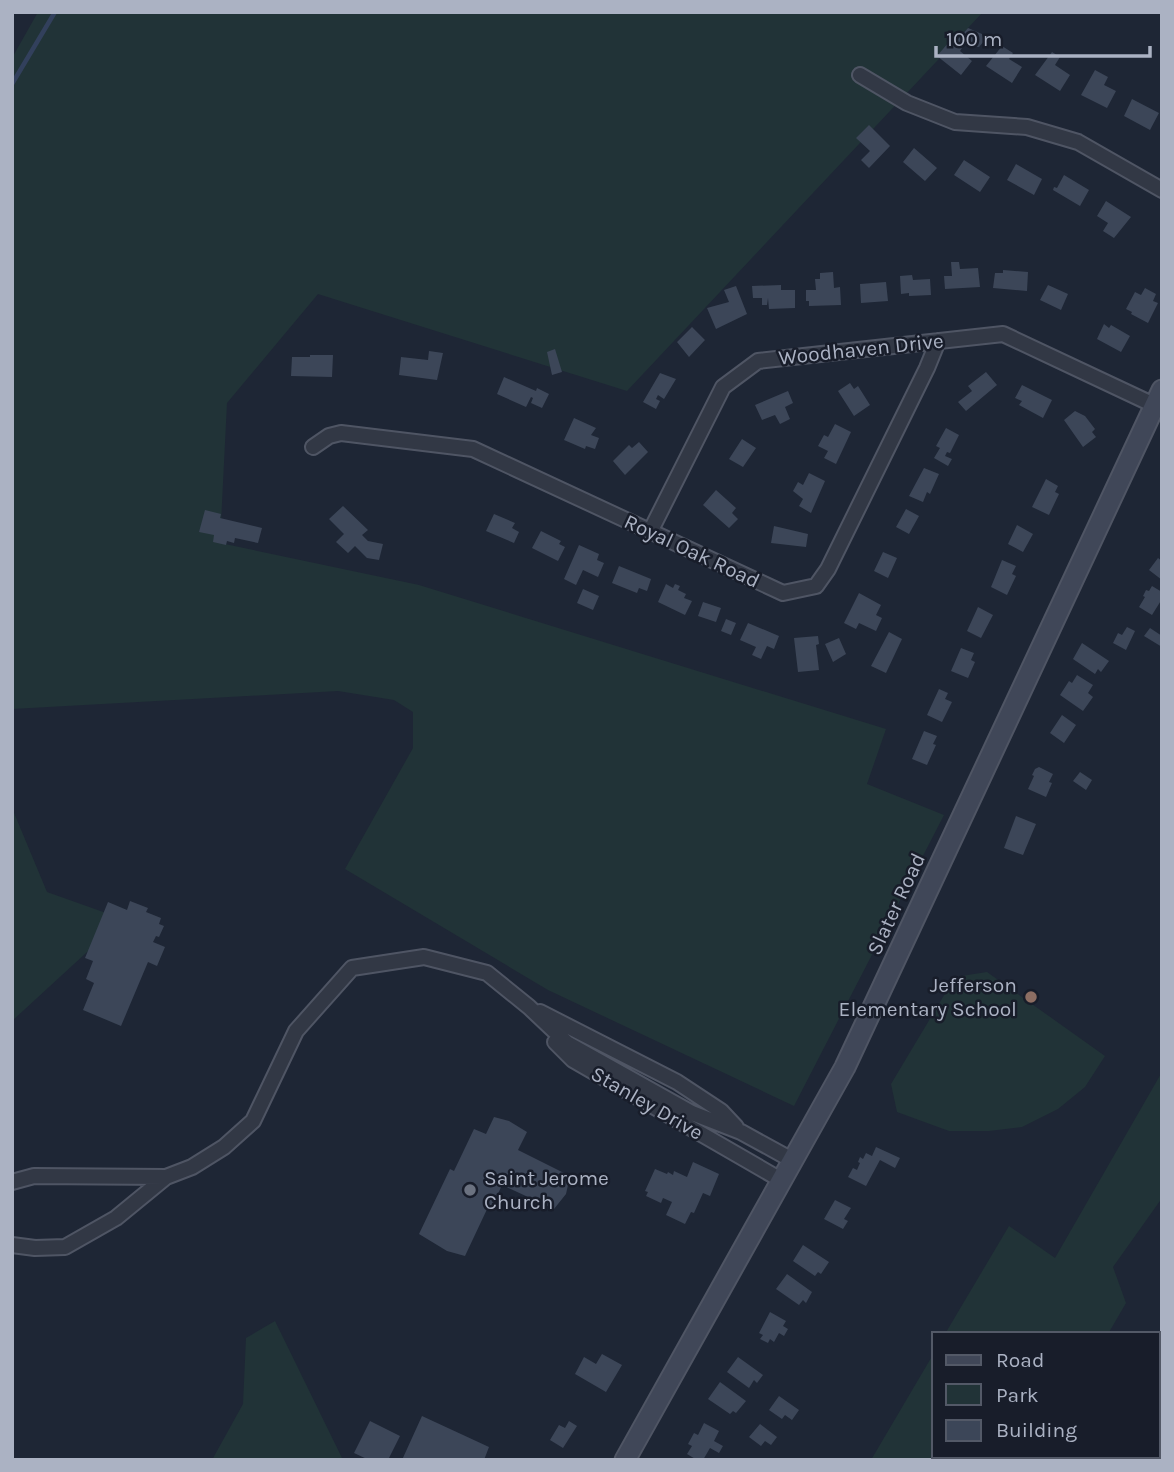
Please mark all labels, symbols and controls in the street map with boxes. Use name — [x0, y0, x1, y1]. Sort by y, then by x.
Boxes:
scale bar — [936, 14, 1150, 58]
text: 100 m — [946, 27, 1003, 51]
street label: Woodhaven Drive — [777, 328, 945, 370]
street label: Royal Oak Road — [620, 509, 764, 593]
street label: Slater Road — [862, 849, 930, 959]
place label: Jefferson Elementary School — [839, 973, 1017, 1021]
marker: Jefferson Elementary School — [1023, 989, 1039, 1005]
street label: Stanley Drive — [587, 1061, 707, 1145]
place label: Saint Jerome Church — [484, 1166, 609, 1214]
marker: Saint Jerome Church — [462, 1182, 478, 1198]
legend — [932, 1332, 1160, 1458]
text: Road — [996, 1348, 1044, 1372]
text: Park — [996, 1383, 1039, 1407]
text: Building — [996, 1418, 1077, 1442]

